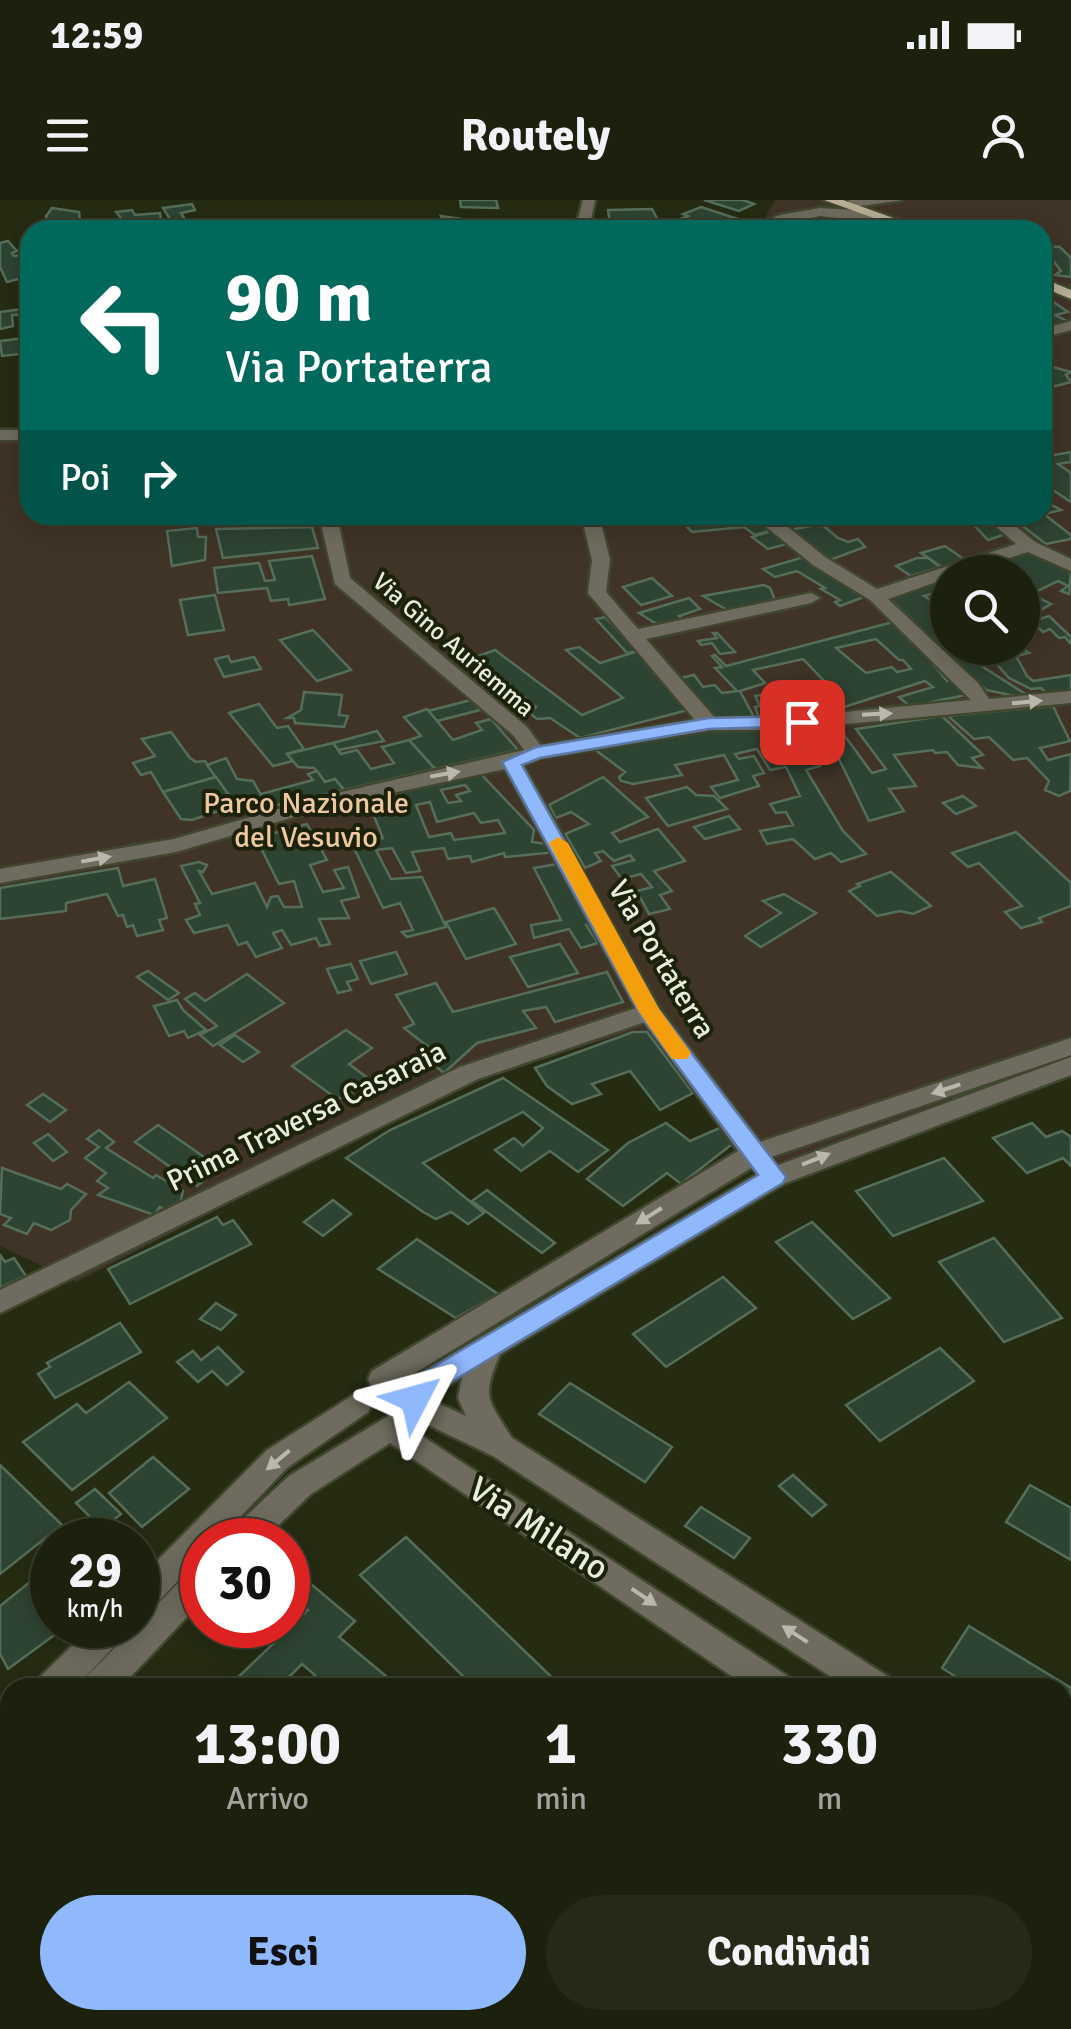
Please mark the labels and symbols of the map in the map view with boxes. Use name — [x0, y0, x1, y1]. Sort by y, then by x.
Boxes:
street label: Via Gino Auriemma — [366, 566, 541, 723]
pin — [760, 680, 845, 765]
one-way arrow — [1012, 693, 1044, 709]
one-way arrow — [862, 706, 894, 722]
one-way arrow — [430, 766, 462, 781]
park label: Parco Nazionale del Vesuvio — [203, 785, 409, 856]
one-way arrow — [81, 851, 112, 866]
street label: Via Portaterra — [600, 873, 723, 1045]
street label: Prima Traversa Casaraia — [161, 1033, 452, 1200]
one-way arrow — [931, 1083, 961, 1098]
one-way arrow — [801, 1151, 831, 1167]
one-way arrow — [635, 1207, 663, 1225]
position arrow — [363, 1347, 467, 1451]
one-way arrow — [266, 1449, 291, 1470]
street label: Via Milano — [461, 1467, 617, 1590]
speed limit sign: 30 — [180, 1518, 310, 1648]
one-way arrow — [630, 1587, 657, 1606]
one-way arrow — [782, 1626, 809, 1644]

